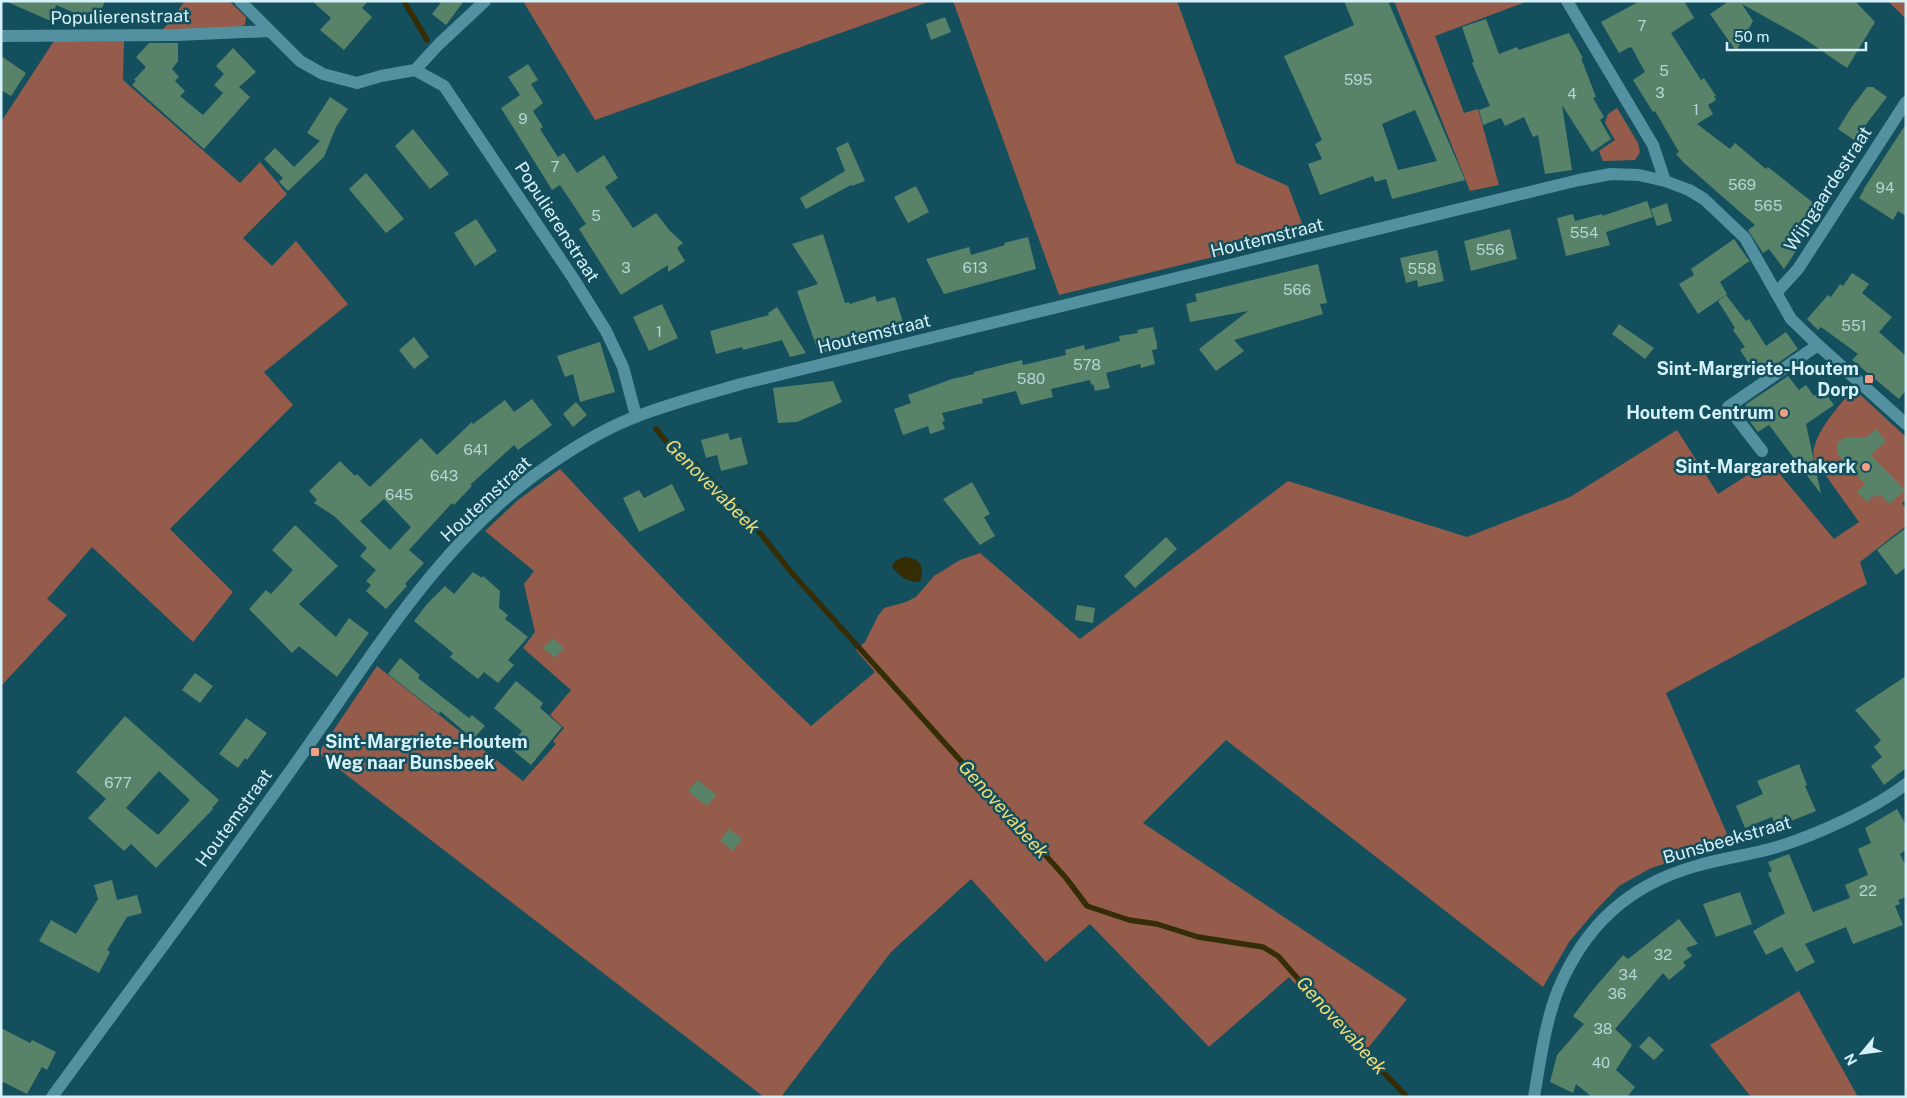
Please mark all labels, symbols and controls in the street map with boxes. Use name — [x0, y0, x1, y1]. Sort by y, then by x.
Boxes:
street label: Populierenstraat — [50, 5, 190, 28]
house number: 7 — [1637, 17, 1647, 34]
scale bar — [1727, 20, 1866, 52]
text: 50 m — [1734, 28, 1769, 45]
house number: 5 — [1659, 62, 1669, 79]
house number: 595 — [1344, 71, 1372, 88]
house number: 3 — [1655, 84, 1665, 101]
house number: 4 — [1567, 85, 1577, 102]
house number: 1 — [1693, 101, 1699, 118]
house number: 9 — [518, 110, 528, 127]
street label: Wijngaardestraat — [1779, 122, 1876, 255]
street label: Populierenstraat — [511, 158, 604, 286]
house number: 7 — [550, 158, 560, 175]
house number: 569 — [1728, 176, 1756, 193]
house number: 94 — [1876, 179, 1894, 196]
house number: 565 — [1754, 197, 1782, 214]
house number: 5 — [591, 207, 601, 224]
street label: Houtemstraat — [1208, 213, 1326, 262]
house number: 554 — [1570, 224, 1598, 241]
house number: 556 — [1476, 241, 1504, 258]
house number: 3 — [621, 259, 631, 276]
house number: 613 — [963, 259, 987, 276]
house number: 558 — [1408, 260, 1436, 277]
house number: 566 — [1283, 281, 1311, 298]
street label: Houtemstraat — [815, 309, 933, 358]
house number: 551 — [1841, 317, 1867, 334]
house number: 1 — [656, 323, 662, 340]
house number: 578 — [1073, 356, 1101, 373]
place label: Sint-Margriete-Houtem Dorp — [1656, 358, 1859, 400]
house number: 580 — [1017, 370, 1045, 387]
marker: Sint-Margriete-Houtem Dorp — [1863, 373, 1875, 385]
place label: Houtem Centrum — [1626, 402, 1774, 423]
marker: Houtem Centrum — [1778, 407, 1790, 419]
water label: Genovevabeek — [661, 434, 765, 538]
house number: 641 — [464, 441, 488, 458]
street label: Houtemstraat — [436, 451, 535, 546]
place label: Sint-Margarethakerk — [1675, 456, 1857, 477]
marker: Sint-Margarethakerk — [1860, 461, 1872, 473]
house number: 643 — [430, 467, 458, 484]
house number: 645 — [385, 486, 413, 503]
place label: Sint-Margriete-Houtem Weg naar Bunsbeek — [325, 731, 528, 773]
marker: Sint-Margriete-Houtem Weg naar Bunsbeek — [309, 746, 321, 758]
water label: Genovevabeek — [954, 755, 1054, 863]
street label: Houtemstraat — [191, 765, 276, 871]
house number: 677 — [104, 774, 132, 791]
street label: Bunsbeekstraat — [1660, 811, 1793, 868]
house number: 22 — [1859, 882, 1877, 899]
house number: 32 — [1654, 946, 1672, 963]
house number: 34 — [1619, 966, 1637, 983]
water label: Genovevabeek — [1292, 971, 1392, 1079]
house number: 36 — [1608, 985, 1626, 1002]
house number: 38 — [1593, 1020, 1613, 1037]
north arrow — [1837, 1028, 1887, 1078]
text: N — [1841, 1051, 1860, 1068]
house number: 40 — [1592, 1054, 1610, 1071]

